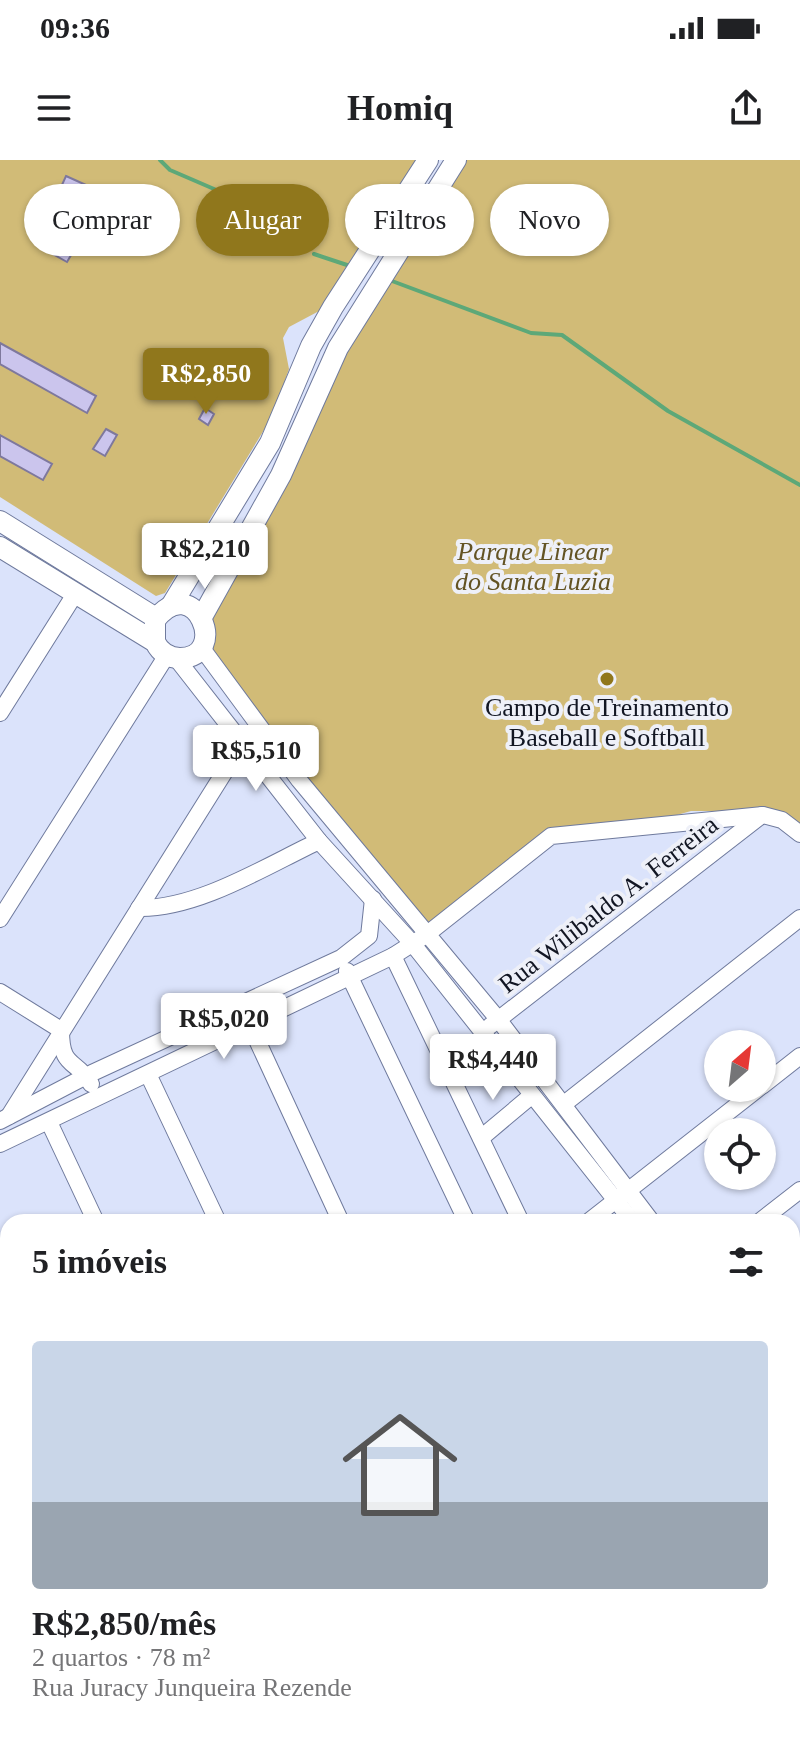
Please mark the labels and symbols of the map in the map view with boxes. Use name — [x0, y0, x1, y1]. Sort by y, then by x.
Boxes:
pin: R$2,850 — [132, 348, 280, 416]
pin: R$2,210 — [131, 523, 279, 591]
park label: Parque Linear do Santa Luzia — [455, 537, 611, 596]
marker: Campo de Treinamento Baseball e Softball — [598, 670, 616, 688]
place label: Campo de Treinamento Baseball e Softball — [485, 693, 729, 752]
pin: R$5,510 — [182, 725, 330, 793]
street label: Rua Wilibaldo A. Ferreira — [493, 810, 724, 999]
pin: R$5,020 — [150, 993, 298, 1061]
north arrow — [704, 1030, 776, 1102]
pin: R$4,440 — [419, 1034, 567, 1102]

